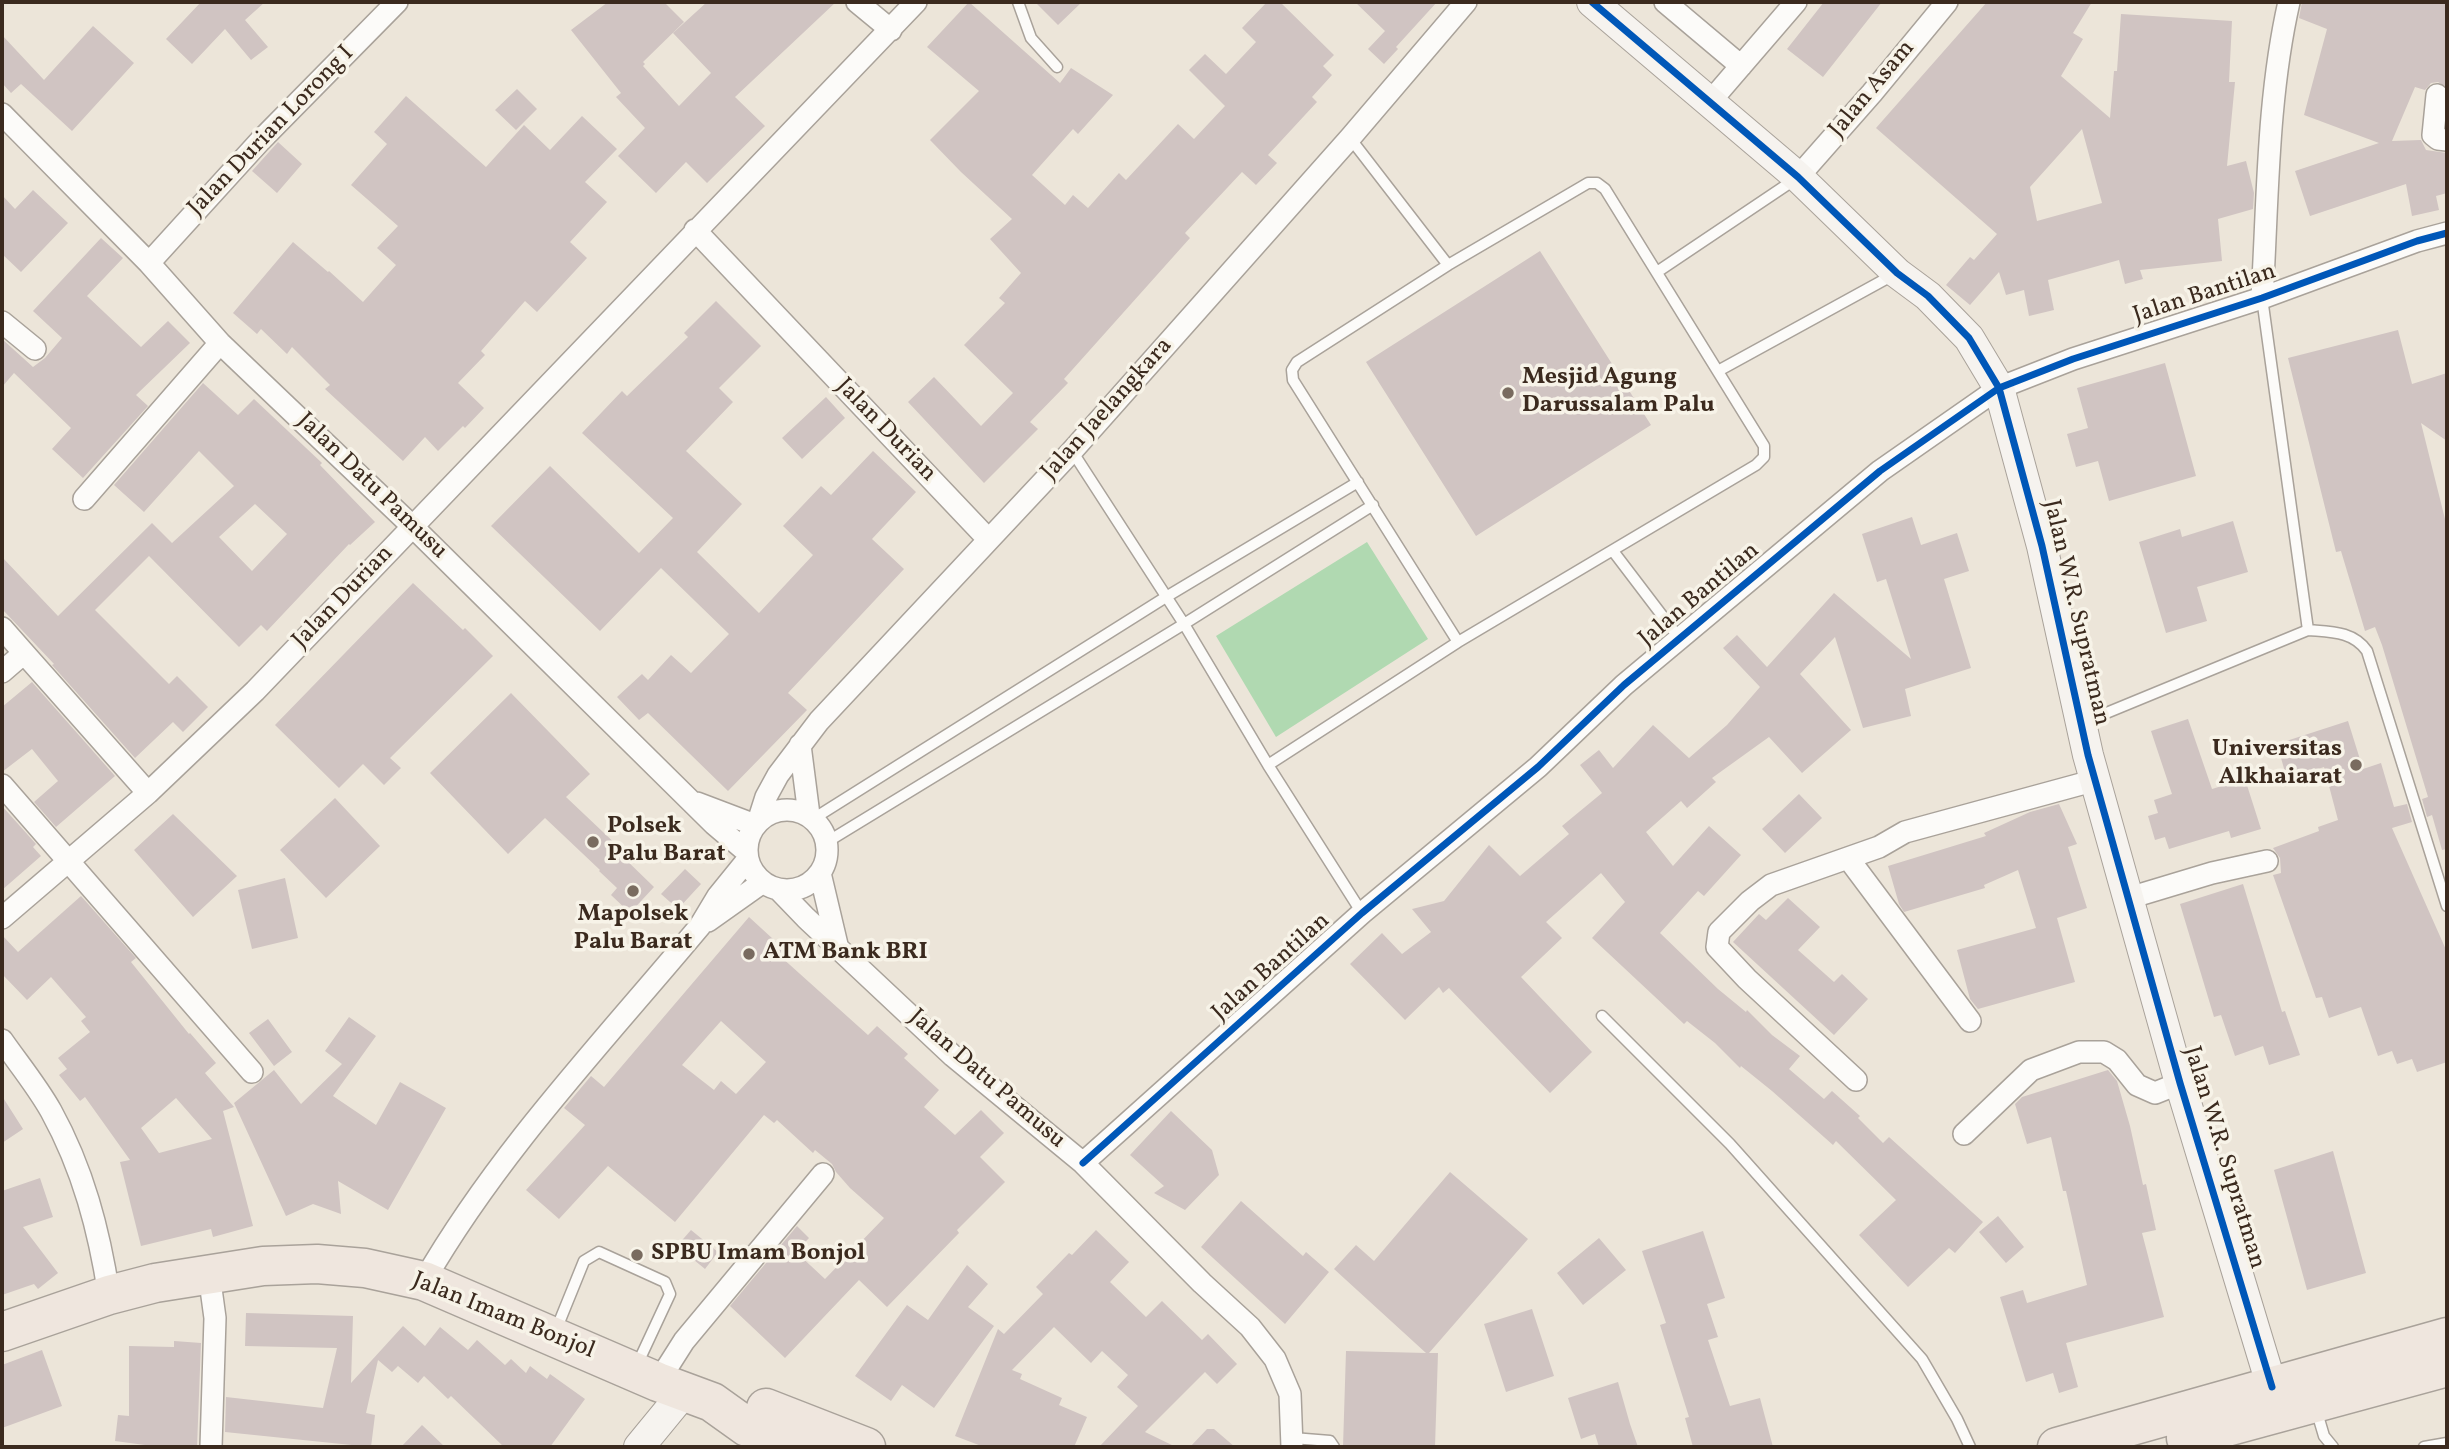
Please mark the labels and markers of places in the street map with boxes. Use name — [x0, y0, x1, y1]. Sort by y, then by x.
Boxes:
place label: Mesjid Agung Darussalam Palu — [1522, 365, 1715, 421]
marker: Mesjid Agung Darussalam Palu — [1500, 385, 1516, 401]
place label: Universitas Alkhaiarat — [2212, 737, 2342, 793]
marker: Universitas Alkhaiarat — [2348, 757, 2364, 773]
place label: Polsek Palu Barat — [607, 814, 725, 870]
marker: Polsek Palu Barat — [585, 834, 601, 850]
marker: Mapolsek Palu Barat — [625, 883, 641, 899]
place label: Mapolsek Palu Barat — [574, 902, 692, 958]
place label: ATM Bank BRI — [763, 940, 928, 968]
marker: ATM Bank BRI — [741, 946, 757, 962]
place label: SPBU Imam Bonjol — [651, 1241, 865, 1269]
marker: SPBU Imam Bonjol — [629, 1247, 645, 1263]

